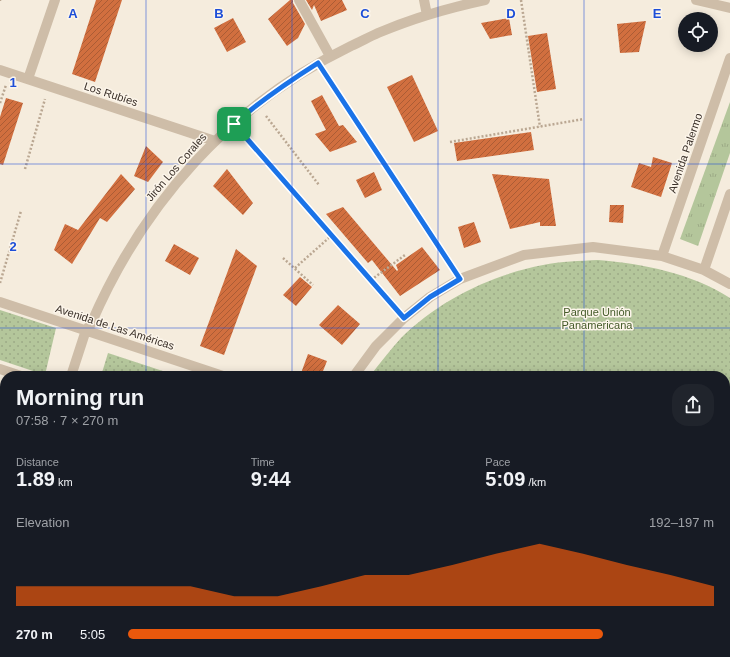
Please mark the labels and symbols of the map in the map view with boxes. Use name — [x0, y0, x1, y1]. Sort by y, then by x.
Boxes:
text: A — [68, 6, 78, 21]
text: B — [214, 6, 224, 21]
text: C — [360, 6, 370, 21]
text: D — [506, 6, 516, 21]
text: E — [653, 6, 662, 21]
text: 1 — [9, 75, 17, 90]
street label: Los Rubíes — [83, 80, 140, 108]
pin — [217, 107, 251, 141]
street label: Avenida Palermo — [666, 112, 704, 194]
street label: Jirón Los Corales — [143, 130, 209, 203]
text: 2 — [9, 239, 17, 254]
street label: Avenida de Las Américas — [54, 302, 176, 352]
park label: Parque Unión Panamericana — [562, 306, 633, 331]

